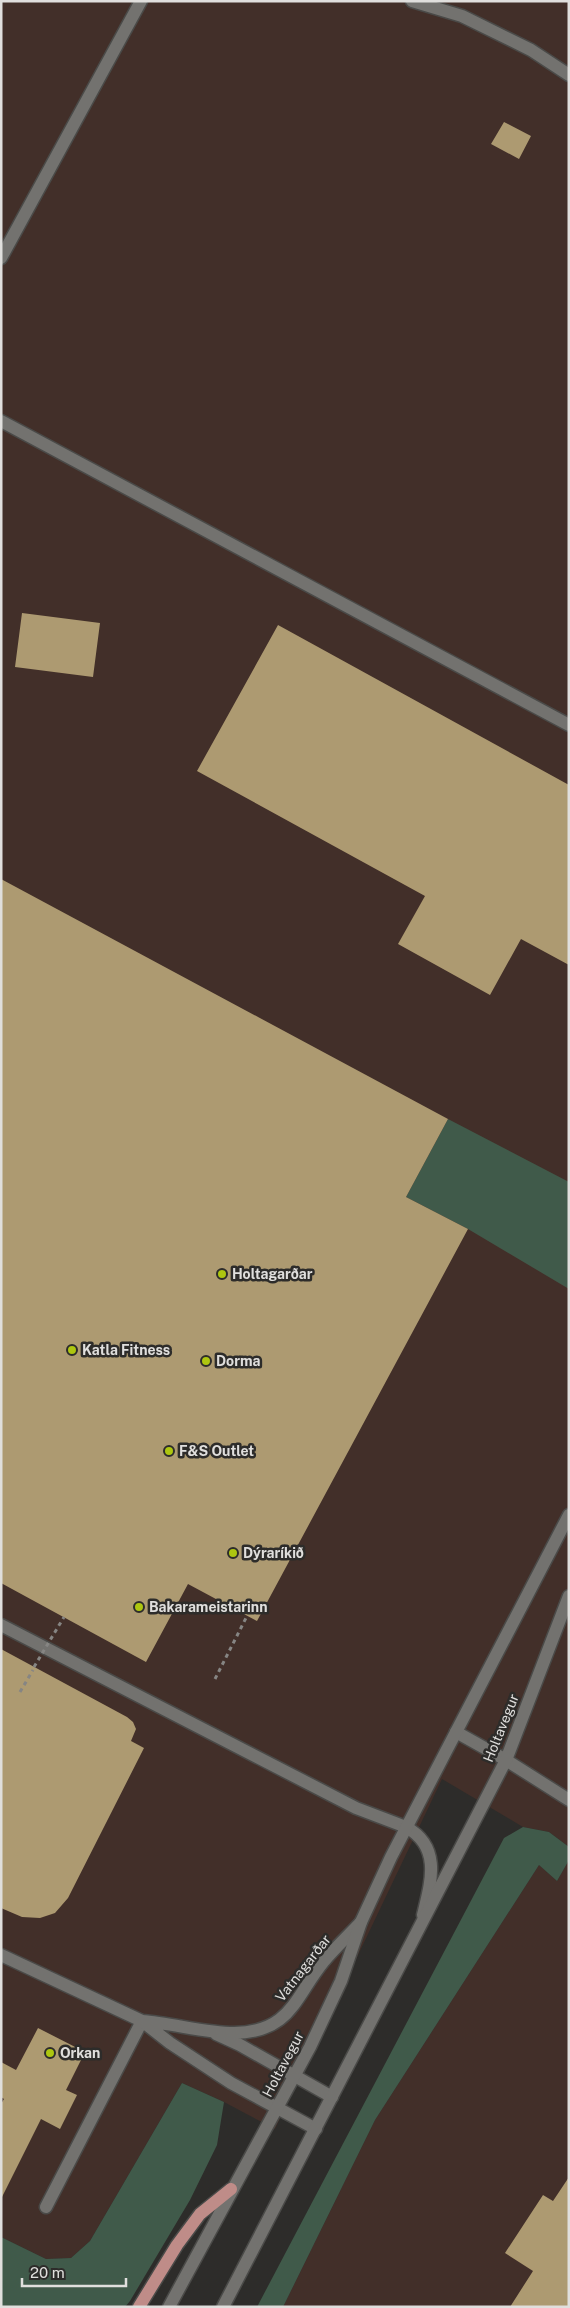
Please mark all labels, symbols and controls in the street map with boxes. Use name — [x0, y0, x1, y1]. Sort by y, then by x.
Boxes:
place label: Holtagarðar — [232, 1266, 313, 1282]
marker: Holtagarðar — [216, 1268, 228, 1280]
place label: Katla Fitness — [82, 1342, 170, 1358]
marker: Katla Fitness — [66, 1344, 78, 1356]
place label: Dorma — [216, 1353, 260, 1369]
marker: Dorma — [200, 1355, 212, 1367]
place label: F&S Outlet — [179, 1443, 254, 1459]
marker: F&S Outlet — [163, 1445, 175, 1457]
place label: Dýraríkið — [243, 1545, 304, 1561]
marker: Dýraríkið — [227, 1547, 239, 1559]
place label: Bakarameistarinn — [149, 1599, 267, 1615]
marker: Bakarameistarinn — [133, 1601, 145, 1613]
street label: Holtavegur — [480, 1692, 522, 1764]
street label: Vatnagarðar — [272, 1931, 334, 2005]
street label: Holtavegur — [259, 2028, 307, 2100]
place label: Orkan — [60, 2045, 100, 2061]
marker: Orkan — [44, 2047, 56, 2059]
scale bar — [22, 2256, 126, 2288]
text: 20 m — [30, 2264, 65, 2281]

